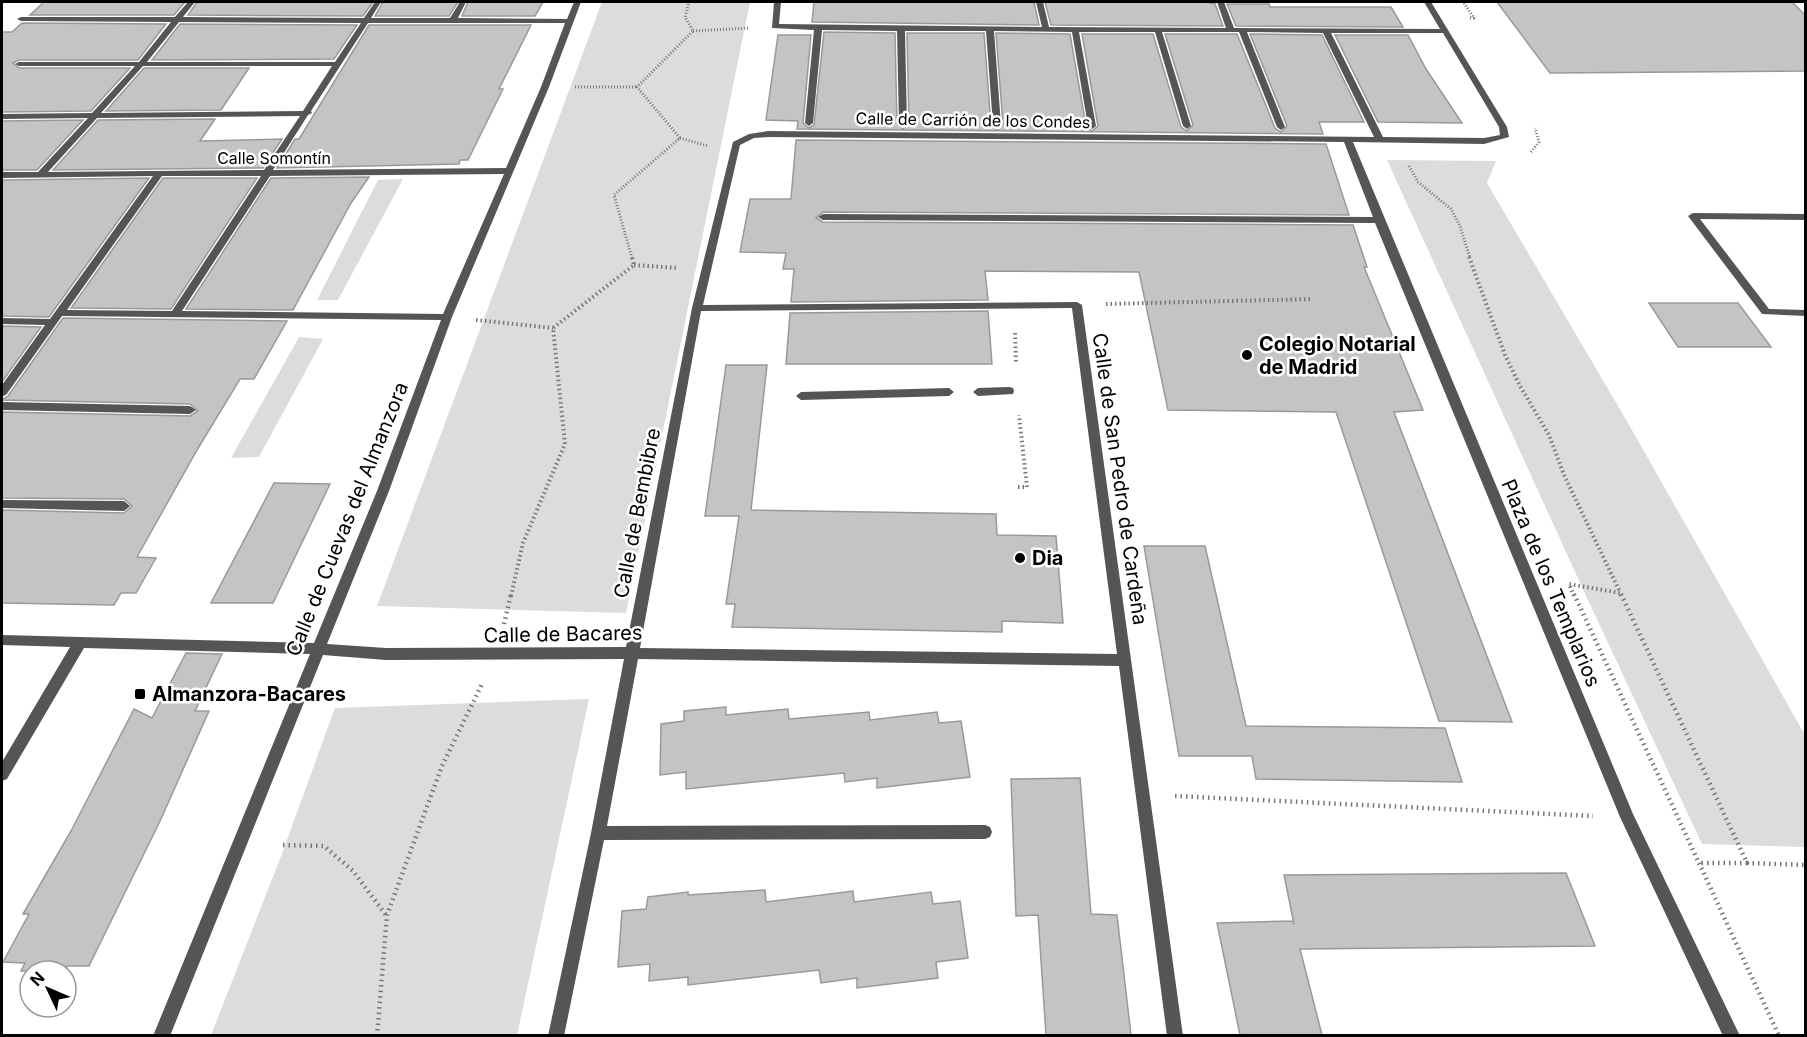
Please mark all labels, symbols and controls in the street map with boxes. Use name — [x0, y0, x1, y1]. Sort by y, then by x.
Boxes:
street label: Calle de Carrión de los Condes — [855, 108, 1091, 132]
street label: Calle Somontín — [217, 148, 331, 168]
street label: Calle de San Pedro de Cardeña — [1088, 331, 1152, 627]
place label: Colegio Notarial de Madrid — [1259, 332, 1416, 379]
marker: Colegio Notarial de Madrid — [1240, 348, 1254, 362]
street label: Calle de Cuevas del Almanzora — [281, 378, 413, 660]
street label: Calle de Bembibre — [609, 426, 665, 600]
street label: Plaza de los Templarios — [1496, 475, 1606, 691]
place label: Dia — [1032, 546, 1063, 570]
marker: Dia — [1013, 551, 1027, 565]
street label: Calle de Bacares — [483, 621, 643, 647]
place label: Almanzora-Bacares — [152, 682, 346, 706]
marker: Almanzora-Bacares — [133, 687, 147, 701]
north arrow — [18, 959, 78, 1019]
text: N — [26, 967, 49, 990]

